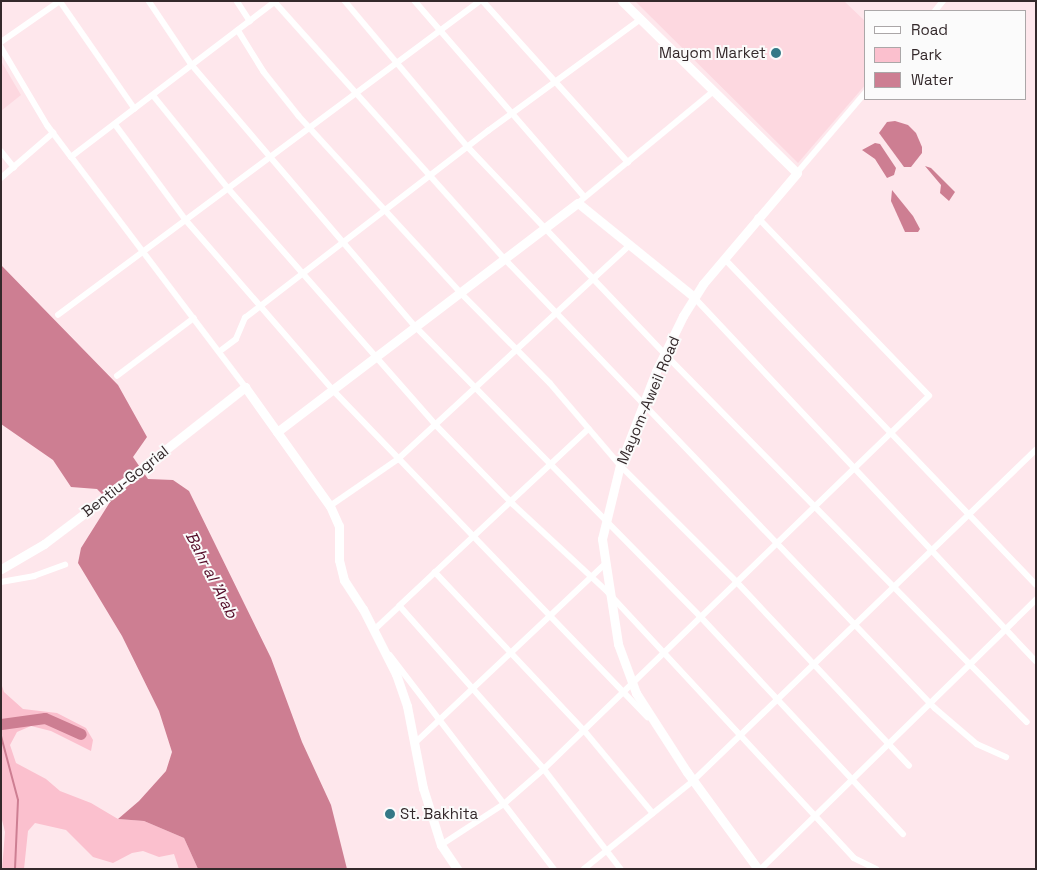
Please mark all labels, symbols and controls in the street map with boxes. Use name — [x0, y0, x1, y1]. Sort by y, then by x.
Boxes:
legend — [864, 10, 1027, 100]
text: Road — [911, 20, 948, 39]
place label: Mayom Market — [659, 44, 766, 62]
text: Park — [911, 45, 942, 64]
marker: Mayom Market — [770, 47, 782, 59]
text: Water — [911, 70, 953, 89]
street label: Mayom-Aweil Road — [613, 333, 683, 467]
street label: Bentiu-Gogrial — [78, 442, 172, 520]
water label: Bahr al 'Arab — [181, 528, 241, 622]
place label: St. Bakhita — [400, 805, 479, 823]
marker: St. Bakhita — [384, 808, 396, 820]

